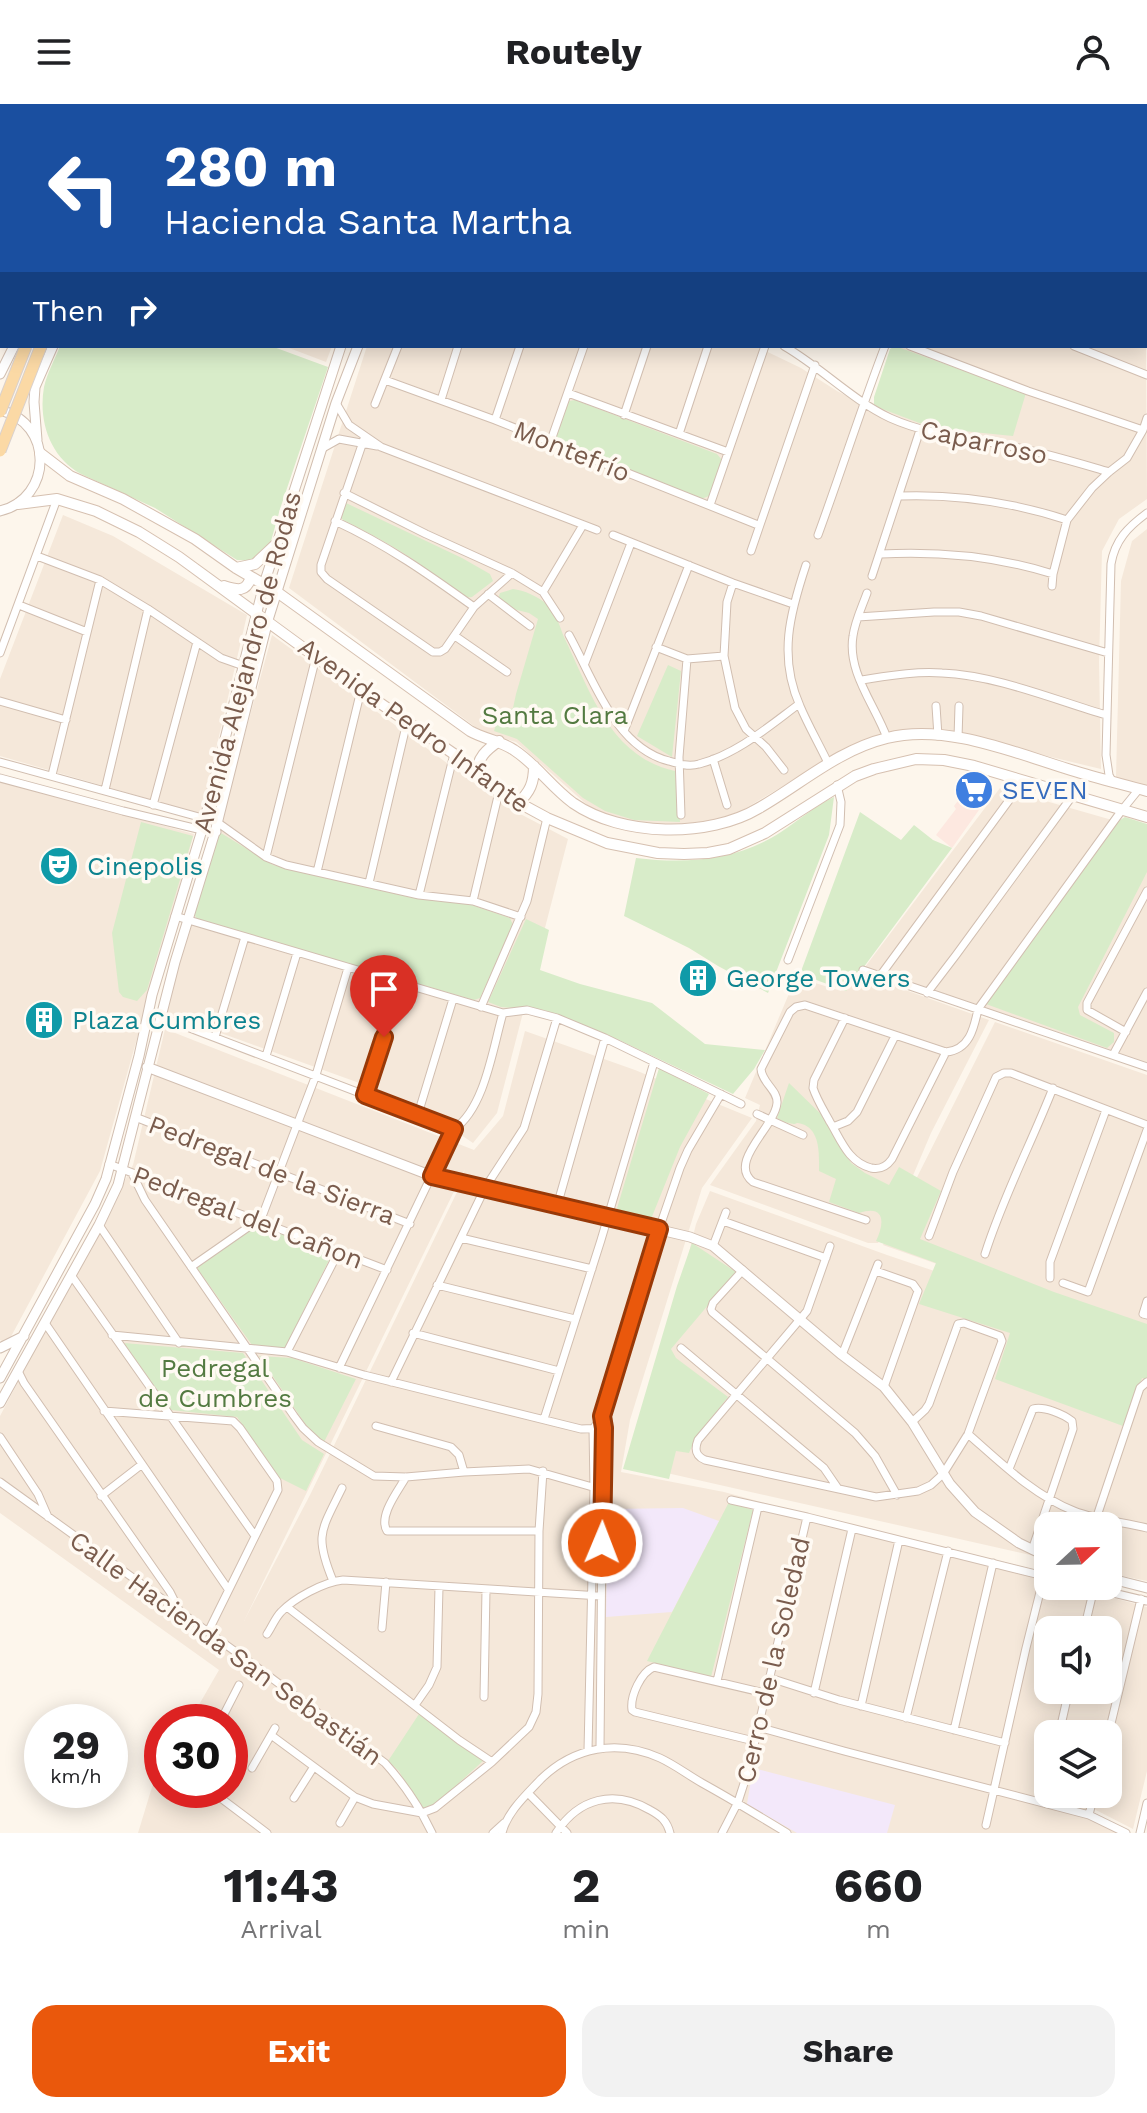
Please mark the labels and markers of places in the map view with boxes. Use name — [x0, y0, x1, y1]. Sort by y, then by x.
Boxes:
supermarket icon: SEVEN — [953, 769, 995, 811]
place label: SEVEN — [1002, 775, 1088, 805]
theatre icon: Cinepolis — [38, 845, 80, 887]
place label: Cinepolis — [87, 851, 203, 881]
pin — [350, 955, 418, 1037]
building icon: George Towers — [677, 957, 719, 999]
place label: George Towers — [726, 963, 911, 993]
building icon: Plaza Cumbres — [23, 999, 65, 1041]
place label: Plaza Cumbres — [72, 1005, 261, 1035]

